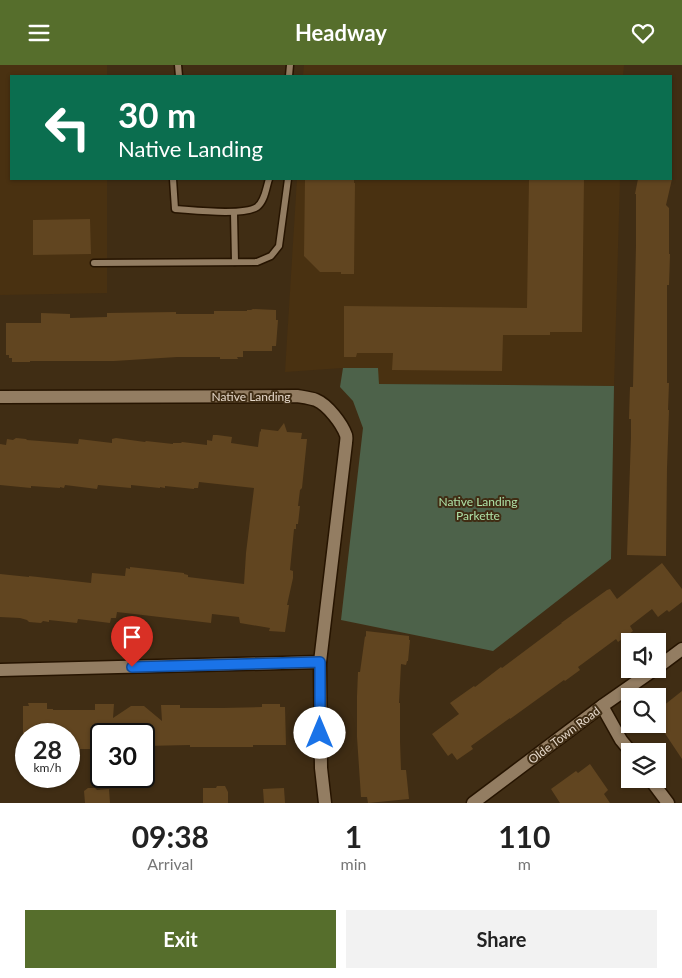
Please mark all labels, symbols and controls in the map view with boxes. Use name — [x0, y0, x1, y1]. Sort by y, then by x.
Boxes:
icon: menu — [25, 19, 53, 47]
text: Headway — [295, 19, 387, 46]
icon: heart — [629, 19, 657, 47]
text: 30 m — [118, 93, 196, 135]
icon: left — [35, 95, 100, 160]
text: Native Landing — [118, 135, 263, 162]
street label: Native Landing — [211, 389, 291, 404]
park label: Native Landing Parkette — [438, 494, 518, 523]
pin — [111, 616, 153, 667]
icon: arrive — [118, 623, 146, 651]
map controls — [621, 633, 666, 788]
button: sound — [621, 633, 666, 678]
button: search — [621, 688, 666, 733]
street label: Olde Town Road — [525, 703, 603, 767]
position arrow — [293, 706, 345, 758]
speed limit sign: 30 — [90, 723, 155, 788]
text: 28 — [33, 734, 62, 764]
button: layers — [621, 743, 666, 788]
text: km/h — [33, 760, 62, 775]
text: 09:38 — [132, 818, 209, 854]
text: 1 — [345, 818, 362, 854]
text: 110 — [498, 818, 550, 854]
text: Arrival — [147, 854, 193, 873]
text: min — [341, 854, 367, 873]
text: m — [518, 854, 531, 873]
button: Exit — [25, 910, 336, 968]
button: Share — [346, 910, 657, 968]

